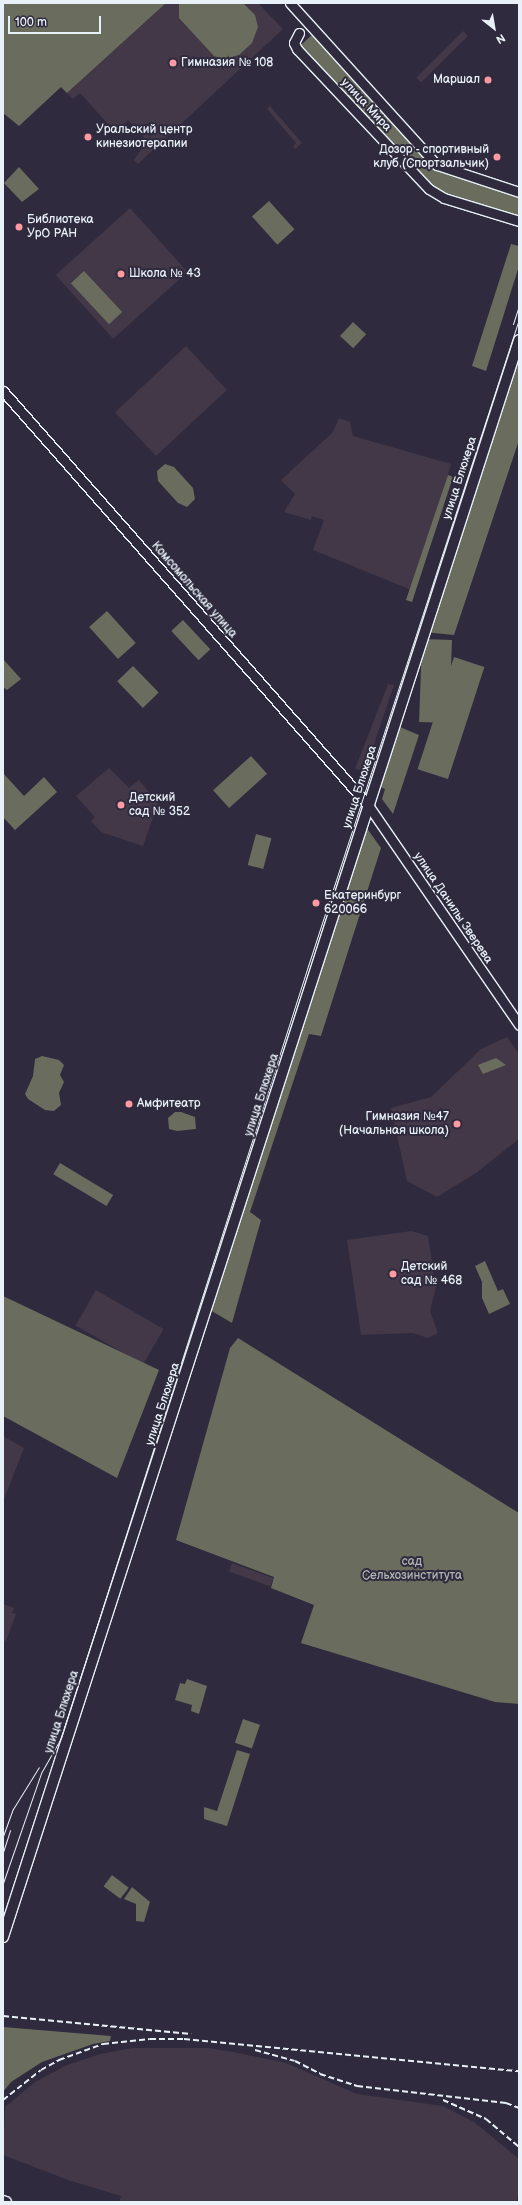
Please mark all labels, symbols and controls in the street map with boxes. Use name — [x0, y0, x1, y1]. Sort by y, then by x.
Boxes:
scale bar — [10, 8, 103, 34]
north arrow — [474, 8, 514, 48]
text: 100 m — [15, 15, 47, 30]
text: N — [494, 31, 507, 46]
place label: Гимназия № 108 — [181, 56, 273, 70]
marker: Гимназия № 108 — [168, 58, 178, 68]
place label: Маршал — [433, 73, 480, 87]
marker: Маршал — [483, 75, 493, 85]
street label: улица Мира — [338, 76, 394, 134]
place label: Уральский центр кинезиотерапии — [96, 123, 192, 151]
marker: Уральский центр кинезиотерапии — [83, 132, 93, 142]
place label: Дозор - спортивный клуб (Спортзальчик) — [373, 143, 489, 171]
marker: Дозор - спортивный клуб (Спортзальчик) — [492, 152, 502, 162]
place label: Библиотека УрО РАН — [27, 213, 94, 241]
marker: Библиотека УрО РАН — [14, 222, 24, 232]
place label: Школа № 43 — [129, 267, 201, 281]
marker: Школа № 43 — [116, 269, 126, 279]
street label: улица Блюхера — [440, 435, 480, 521]
street label: Комсомольская улица — [148, 539, 240, 641]
street label: улица Блюхера — [340, 744, 380, 830]
place label: Детский сад № 352 — [129, 791, 190, 819]
marker: Детский сад № 352 — [116, 800, 126, 810]
street label: улица Данилы Зверева — [410, 850, 496, 966]
place label: Екатеринбург 620066 — [324, 889, 401, 917]
marker: Екатеринбург 620066 — [311, 898, 321, 908]
street label: улица Блюхера — [242, 1052, 282, 1138]
place label: Амфитеатр — [137, 1097, 201, 1111]
marker: Амфитеатр — [124, 1099, 134, 1109]
place label: Гимназия №47 (Начальная школа) — [339, 1110, 449, 1138]
marker: Гимназия №47 (Начальная школа) — [452, 1119, 462, 1129]
place label: Детский сад № 468 — [401, 1260, 462, 1288]
marker: Детский сад № 468 — [388, 1269, 398, 1279]
street label: улица Блюхера — [143, 1361, 183, 1447]
park label: сад Сельхозинститута — [362, 1555, 462, 1583]
street label: улица Блюхера — [42, 1669, 82, 1755]

